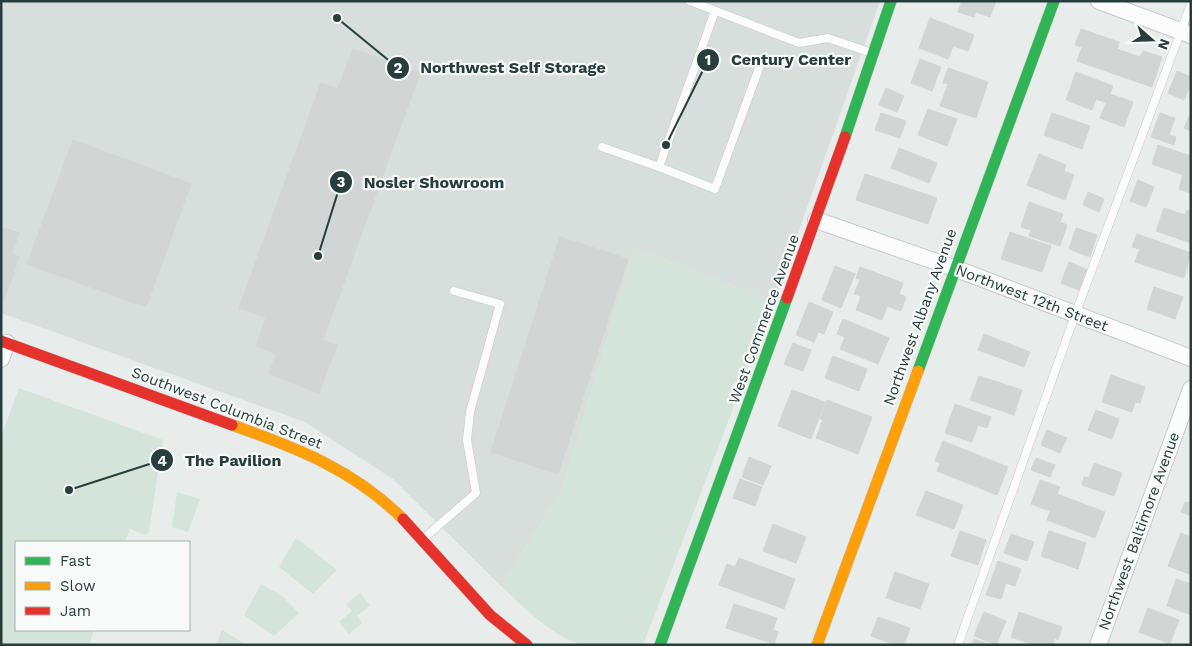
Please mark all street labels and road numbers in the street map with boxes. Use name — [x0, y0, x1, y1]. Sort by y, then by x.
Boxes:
street label: Northwest Albany Avenue — [880, 226, 960, 408]
street label: West Commerce Avenue — [725, 232, 803, 406]
street label: Northwest 12th Street — [953, 261, 1111, 336]
street label: Southwest Columbia Street — [129, 363, 326, 453]
street label: Northwest Baltimore Avenue — [1095, 429, 1183, 633]

